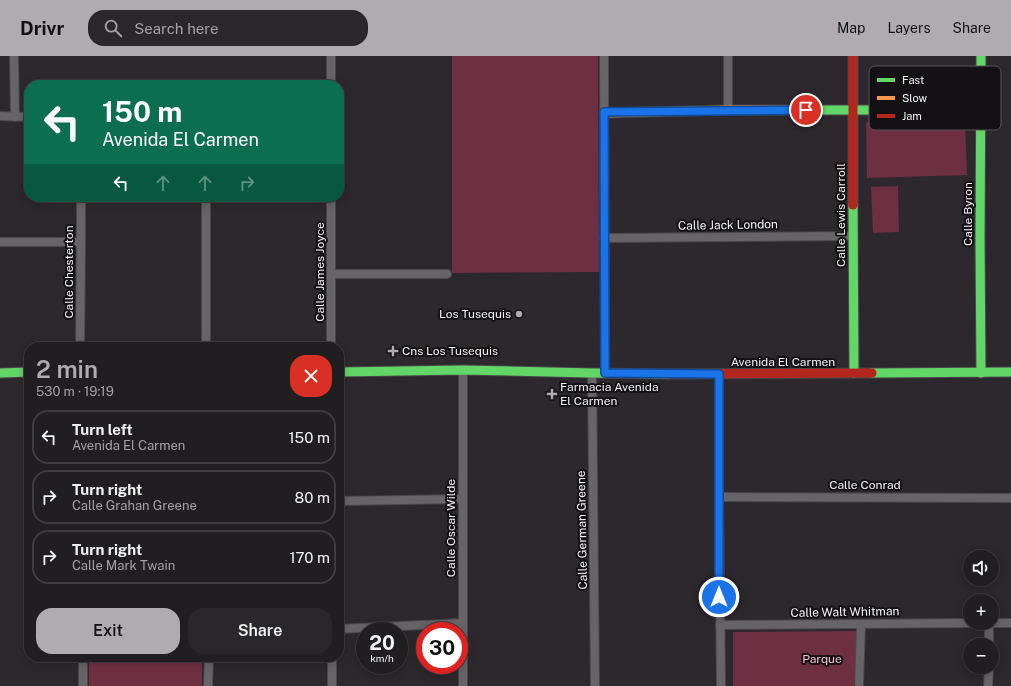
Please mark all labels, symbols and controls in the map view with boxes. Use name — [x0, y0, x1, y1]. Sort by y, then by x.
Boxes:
search box — [88, 10, 368, 46]
text: Drivr — [20, 17, 64, 39]
icon: search — [102, 17, 124, 39]
text: Search here — [134, 20, 219, 37]
text: Map — [837, 20, 865, 36]
text: Layers — [887, 20, 931, 36]
text: Share — [953, 20, 991, 36]
legend — [869, 66, 1001, 130]
text: Fast — [902, 74, 924, 86]
text: Slow — [902, 92, 928, 104]
pin — [789, 93, 823, 127]
text: 150 m — [102, 95, 182, 128]
icon: left — [36, 96, 88, 148]
icon: arrive — [795, 99, 817, 121]
text: Jam — [902, 110, 922, 122]
text: Avenida El Carmen — [102, 129, 259, 150]
street label: Calle Lewis Carroll — [834, 163, 848, 267]
icon: left — [110, 172, 132, 194]
icon: ahead — [152, 172, 174, 194]
icon: ahead — [194, 172, 216, 194]
icon: right — [236, 172, 258, 194]
street label: Calle Byron — [961, 182, 975, 246]
street label: Calle Jack London — [678, 217, 778, 233]
street label: Calle James Joyce — [313, 222, 327, 322]
street label: Calle Chesterton — [62, 225, 76, 319]
place label: Los Tusequis — [439, 307, 511, 321]
marker: Los Tusequis — [514, 309, 524, 319]
place label: Cns Los Tusequis — [402, 344, 498, 358]
marker: Cns Los Tusequis — [387, 345, 399, 357]
text: 2 min — [36, 355, 98, 383]
button: close — [290, 355, 332, 397]
street label: Avenida El Carmen — [731, 355, 835, 369]
place label: Farmacia Avenida El Carmen — [560, 380, 659, 408]
text: 530 m · 19:19 — [36, 384, 114, 399]
marker: Farmacia Avenida El Carmen — [547, 389, 557, 399]
text: Turn left — [72, 421, 133, 438]
icon: left — [38, 426, 60, 448]
text: 150 m — [288, 429, 330, 446]
text: Avenida El Carmen — [72, 438, 185, 453]
street label: Calle German Greene — [574, 470, 590, 590]
street label: Calle Conrad — [829, 478, 901, 492]
street label: Calle Oscar Wilde — [444, 479, 458, 577]
text: Turn right — [72, 481, 142, 498]
icon: right — [38, 486, 60, 508]
text: 80 m — [295, 489, 330, 506]
text: Calle Grahan Greene — [72, 498, 197, 513]
text: Turn right — [72, 541, 142, 558]
icon: right — [38, 546, 60, 568]
text: 170 m — [289, 549, 330, 566]
map controls — [963, 550, 999, 674]
button: sound — [963, 550, 999, 586]
text: Calle Mark Twain — [72, 558, 175, 573]
position arrow — [698, 576, 740, 618]
button: + — [963, 594, 999, 630]
street label: Calle Walt Whitman — [790, 604, 900, 620]
button: Exit — [36, 608, 180, 654]
button: Share — [188, 608, 332, 654]
speed limit sign: 30 — [416, 622, 468, 674]
text: 20 — [369, 631, 395, 655]
button: − — [963, 638, 999, 674]
text: km/h — [370, 652, 394, 664]
park label: Parque — [802, 652, 842, 666]

